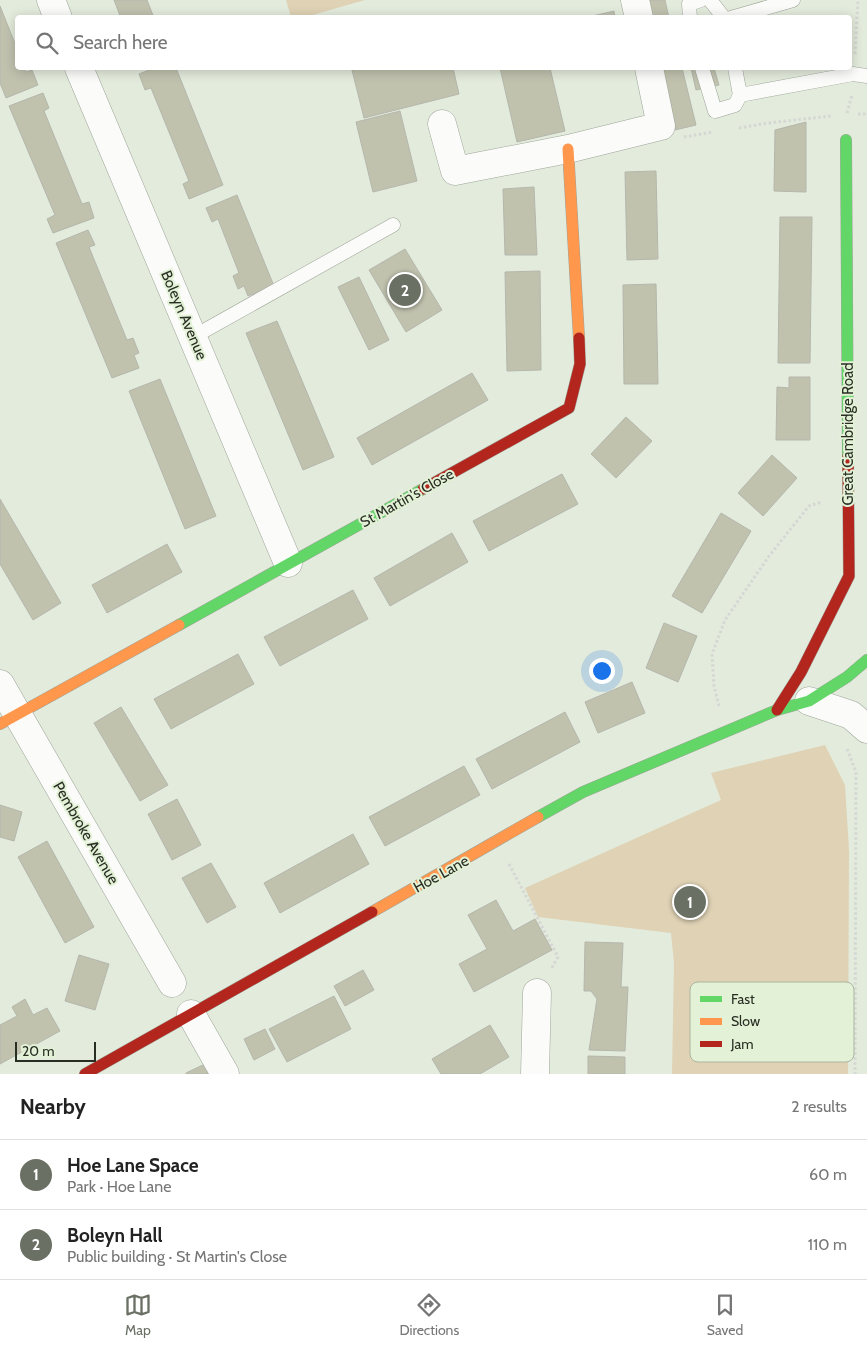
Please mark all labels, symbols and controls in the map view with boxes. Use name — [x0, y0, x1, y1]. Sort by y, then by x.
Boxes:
search box — [15, 15, 852, 70]
icon: search — [33, 29, 61, 57]
text: Search here — [73, 31, 167, 54]
street label: Boleyn Avenue — [157, 268, 211, 363]
pin: 2 — [389, 271, 421, 309]
street label: Great Cambridge Road — [839, 363, 857, 505]
street label: St Martin's Close — [357, 465, 457, 531]
your location — [589, 658, 615, 684]
street label: Pembroke Avenue — [49, 779, 123, 888]
street label: Hoe Lane — [410, 851, 472, 897]
pin: 1 — [674, 883, 706, 921]
legend — [690, 982, 854, 1062]
text: Fast — [731, 990, 755, 1008]
text: Slow — [731, 1012, 760, 1030]
text: Jam — [730, 1035, 753, 1053]
scale bar — [15, 1039, 96, 1062]
text: 20 m — [22, 1042, 55, 1060]
text: Nearby — [20, 1094, 86, 1119]
text: 2 results — [791, 1097, 847, 1116]
text: Hoe Lane Space — [67, 1154, 199, 1177]
text: 1 — [33, 1165, 39, 1184]
text: 60 m — [809, 1165, 847, 1184]
text: Park · Hoe Lane — [67, 1177, 171, 1196]
text: Boleyn Hall — [67, 1224, 162, 1247]
text: 2 — [32, 1235, 40, 1254]
text: 110 m — [808, 1235, 847, 1254]
text: Public building · St Martin's Close — [67, 1247, 287, 1266]
tab: Map — [124, 1291, 152, 1339]
tab: Directions — [399, 1291, 459, 1339]
tab: Saved — [707, 1291, 743, 1339]

